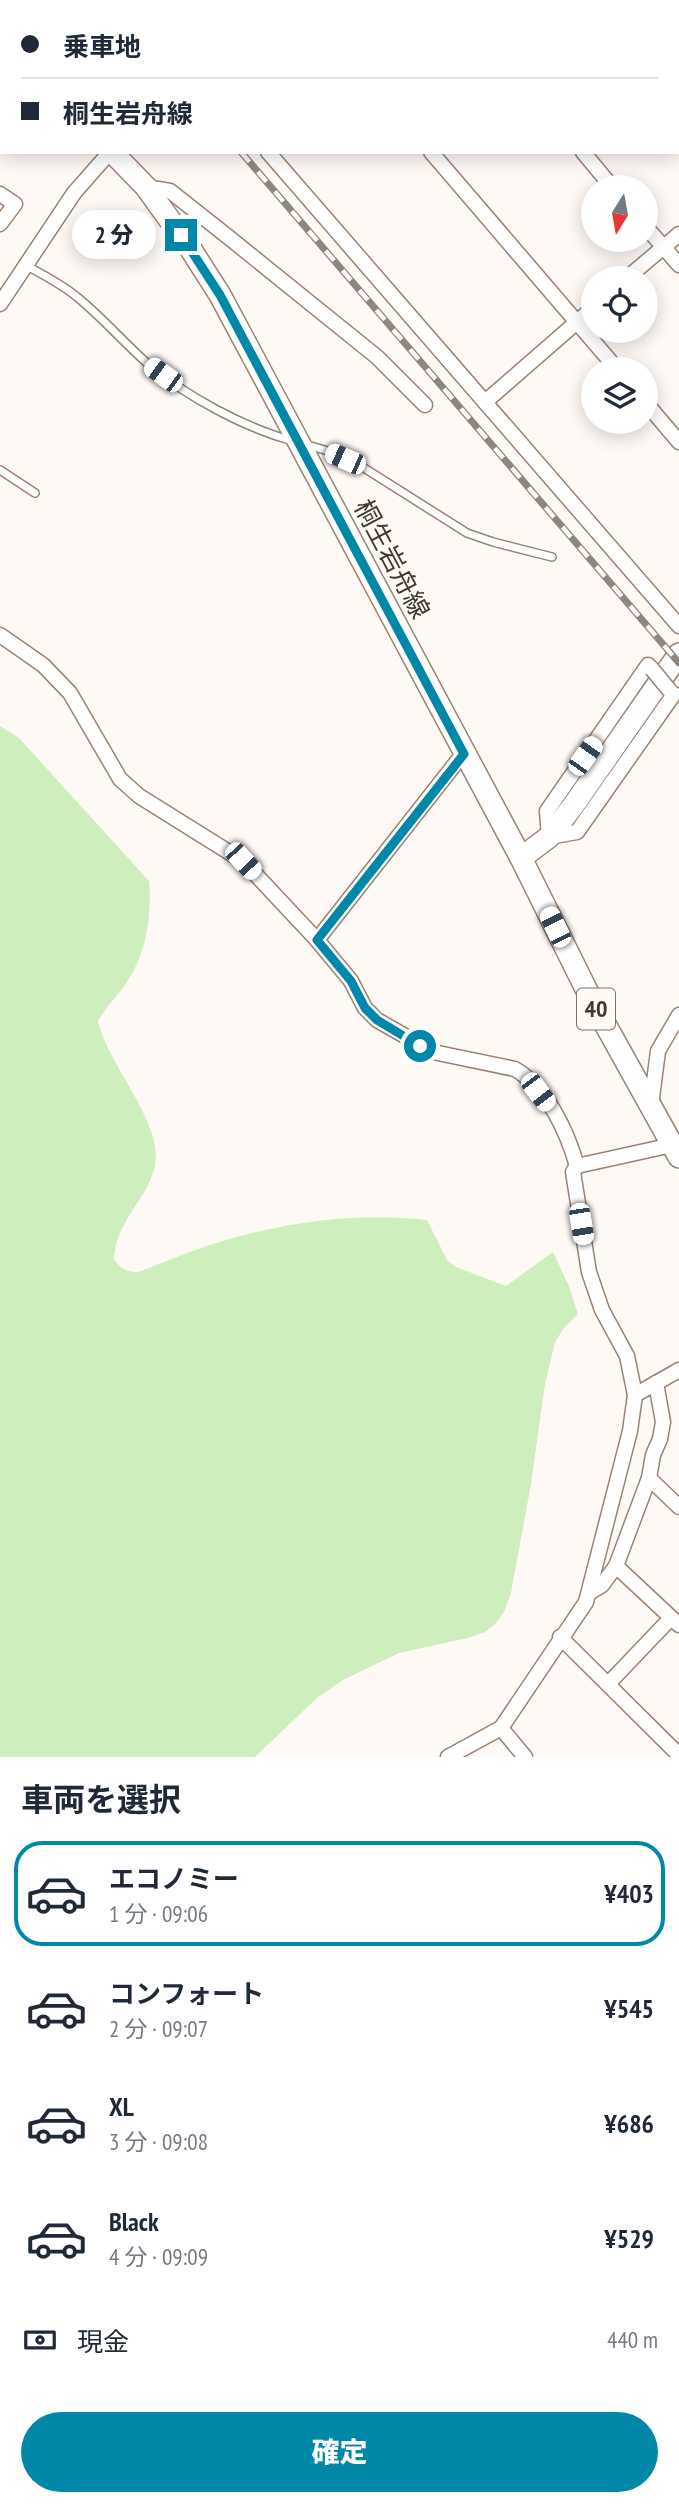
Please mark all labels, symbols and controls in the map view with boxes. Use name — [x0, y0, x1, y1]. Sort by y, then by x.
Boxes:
text: 乗車地 — [63, 30, 141, 63]
text: 桐生岩舟線 — [63, 97, 193, 130]
north arrow — [581, 175, 658, 252]
map controls — [581, 175, 658, 434]
callout: 2 分 — [72, 210, 156, 260]
route end — [165, 219, 197, 251]
text: 2 分 — [95, 220, 133, 249]
button: locate — [581, 266, 658, 343]
car — [140, 354, 187, 396]
button: layers — [581, 357, 658, 434]
car — [322, 441, 369, 477]
street label: 桐生岩舟線 — [347, 494, 438, 624]
car — [565, 733, 606, 779]
car — [221, 838, 266, 884]
car — [537, 904, 574, 950]
road number: 40 — [577, 988, 615, 1030]
route start — [404, 1030, 436, 1062]
car — [517, 1069, 560, 1115]
car — [568, 1202, 595, 1246]
text: 車両を選択 — [21, 1778, 181, 1820]
icon: car — [25, 1862, 88, 1925]
text: エコノミー — [109, 1862, 239, 1895]
text: ¥403 — [604, 1877, 654, 1910]
text: 1 分 · 09:06 — [109, 1899, 208, 1928]
icon: car — [25, 1977, 88, 2040]
text: コンフォート — [109, 1977, 264, 2010]
text: ¥545 — [604, 1992, 654, 2025]
text: 2 分 · 09:07 — [109, 2014, 208, 2043]
text: XL — [109, 2090, 134, 2123]
icon: car — [25, 2092, 88, 2155]
text: ¥686 — [604, 2107, 654, 2140]
text: 3 分 · 09:08 — [109, 2127, 208, 2156]
text: Black — [109, 2205, 159, 2238]
icon: car — [25, 2207, 88, 2270]
text: ¥529 — [604, 2222, 654, 2255]
text: 4 分 · 09:09 — [109, 2242, 208, 2271]
icon: cash — [21, 2321, 59, 2359]
text: 現金 — [77, 2325, 129, 2358]
text: 440 m — [607, 2325, 658, 2354]
button: 確定 — [21, 2412, 658, 2492]

